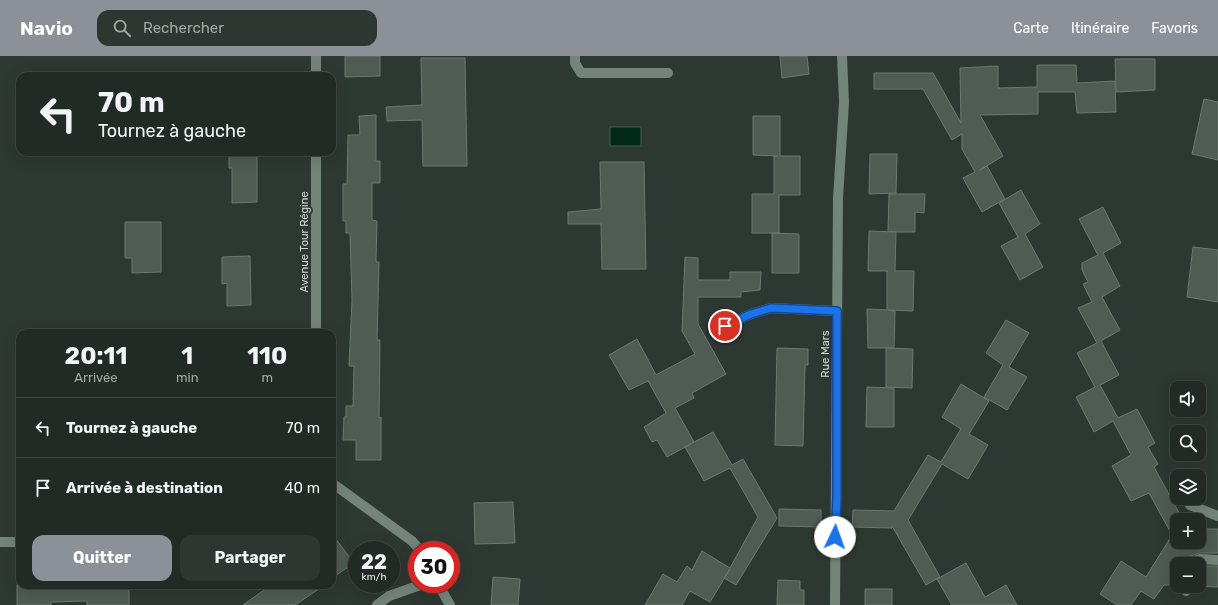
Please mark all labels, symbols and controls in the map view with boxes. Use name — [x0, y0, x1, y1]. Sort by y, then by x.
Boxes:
search box — [97, 10, 377, 46]
text: Navio — [20, 17, 73, 40]
icon: search — [111, 17, 133, 39]
text: Rechercher — [143, 19, 224, 37]
text: Carte — [1013, 20, 1049, 37]
text: Itinéraire — [1071, 20, 1129, 37]
text: Favoris — [1151, 20, 1198, 37]
text: 70 m — [98, 86, 165, 119]
icon: left — [32, 88, 84, 140]
text: Tournez à gauche — [98, 120, 246, 142]
street label: Avenue Tour Régine — [298, 191, 311, 293]
pin — [708, 309, 742, 343]
icon: arrive — [714, 315, 736, 337]
street label: Rue Mars — [819, 330, 832, 378]
text: 20:11 — [65, 342, 127, 370]
text: 1 — [181, 342, 193, 370]
text: 110 — [247, 342, 287, 370]
text: Arrivée — [74, 370, 118, 385]
text: min — [176, 370, 199, 385]
text: m — [261, 370, 273, 385]
map controls — [1170, 381, 1206, 593]
button: sound — [1170, 381, 1206, 417]
icon: left — [32, 417, 54, 439]
text: Tournez à gauche — [66, 419, 197, 437]
text: 70 m — [286, 419, 320, 437]
button: search — [1170, 425, 1206, 461]
button: layers — [1170, 469, 1206, 505]
icon: arrive — [32, 477, 54, 499]
text: Arrivée à destination — [66, 479, 223, 497]
text: 40 m — [284, 479, 320, 497]
button: + — [1170, 513, 1206, 549]
position arrow — [814, 516, 856, 558]
button: Quitter — [32, 535, 172, 581]
button: Partager — [180, 535, 320, 581]
speed limit sign: 30 — [408, 541, 460, 593]
text: 22 — [361, 550, 387, 574]
button: − — [1170, 557, 1206, 593]
text: km/h — [362, 571, 386, 583]

